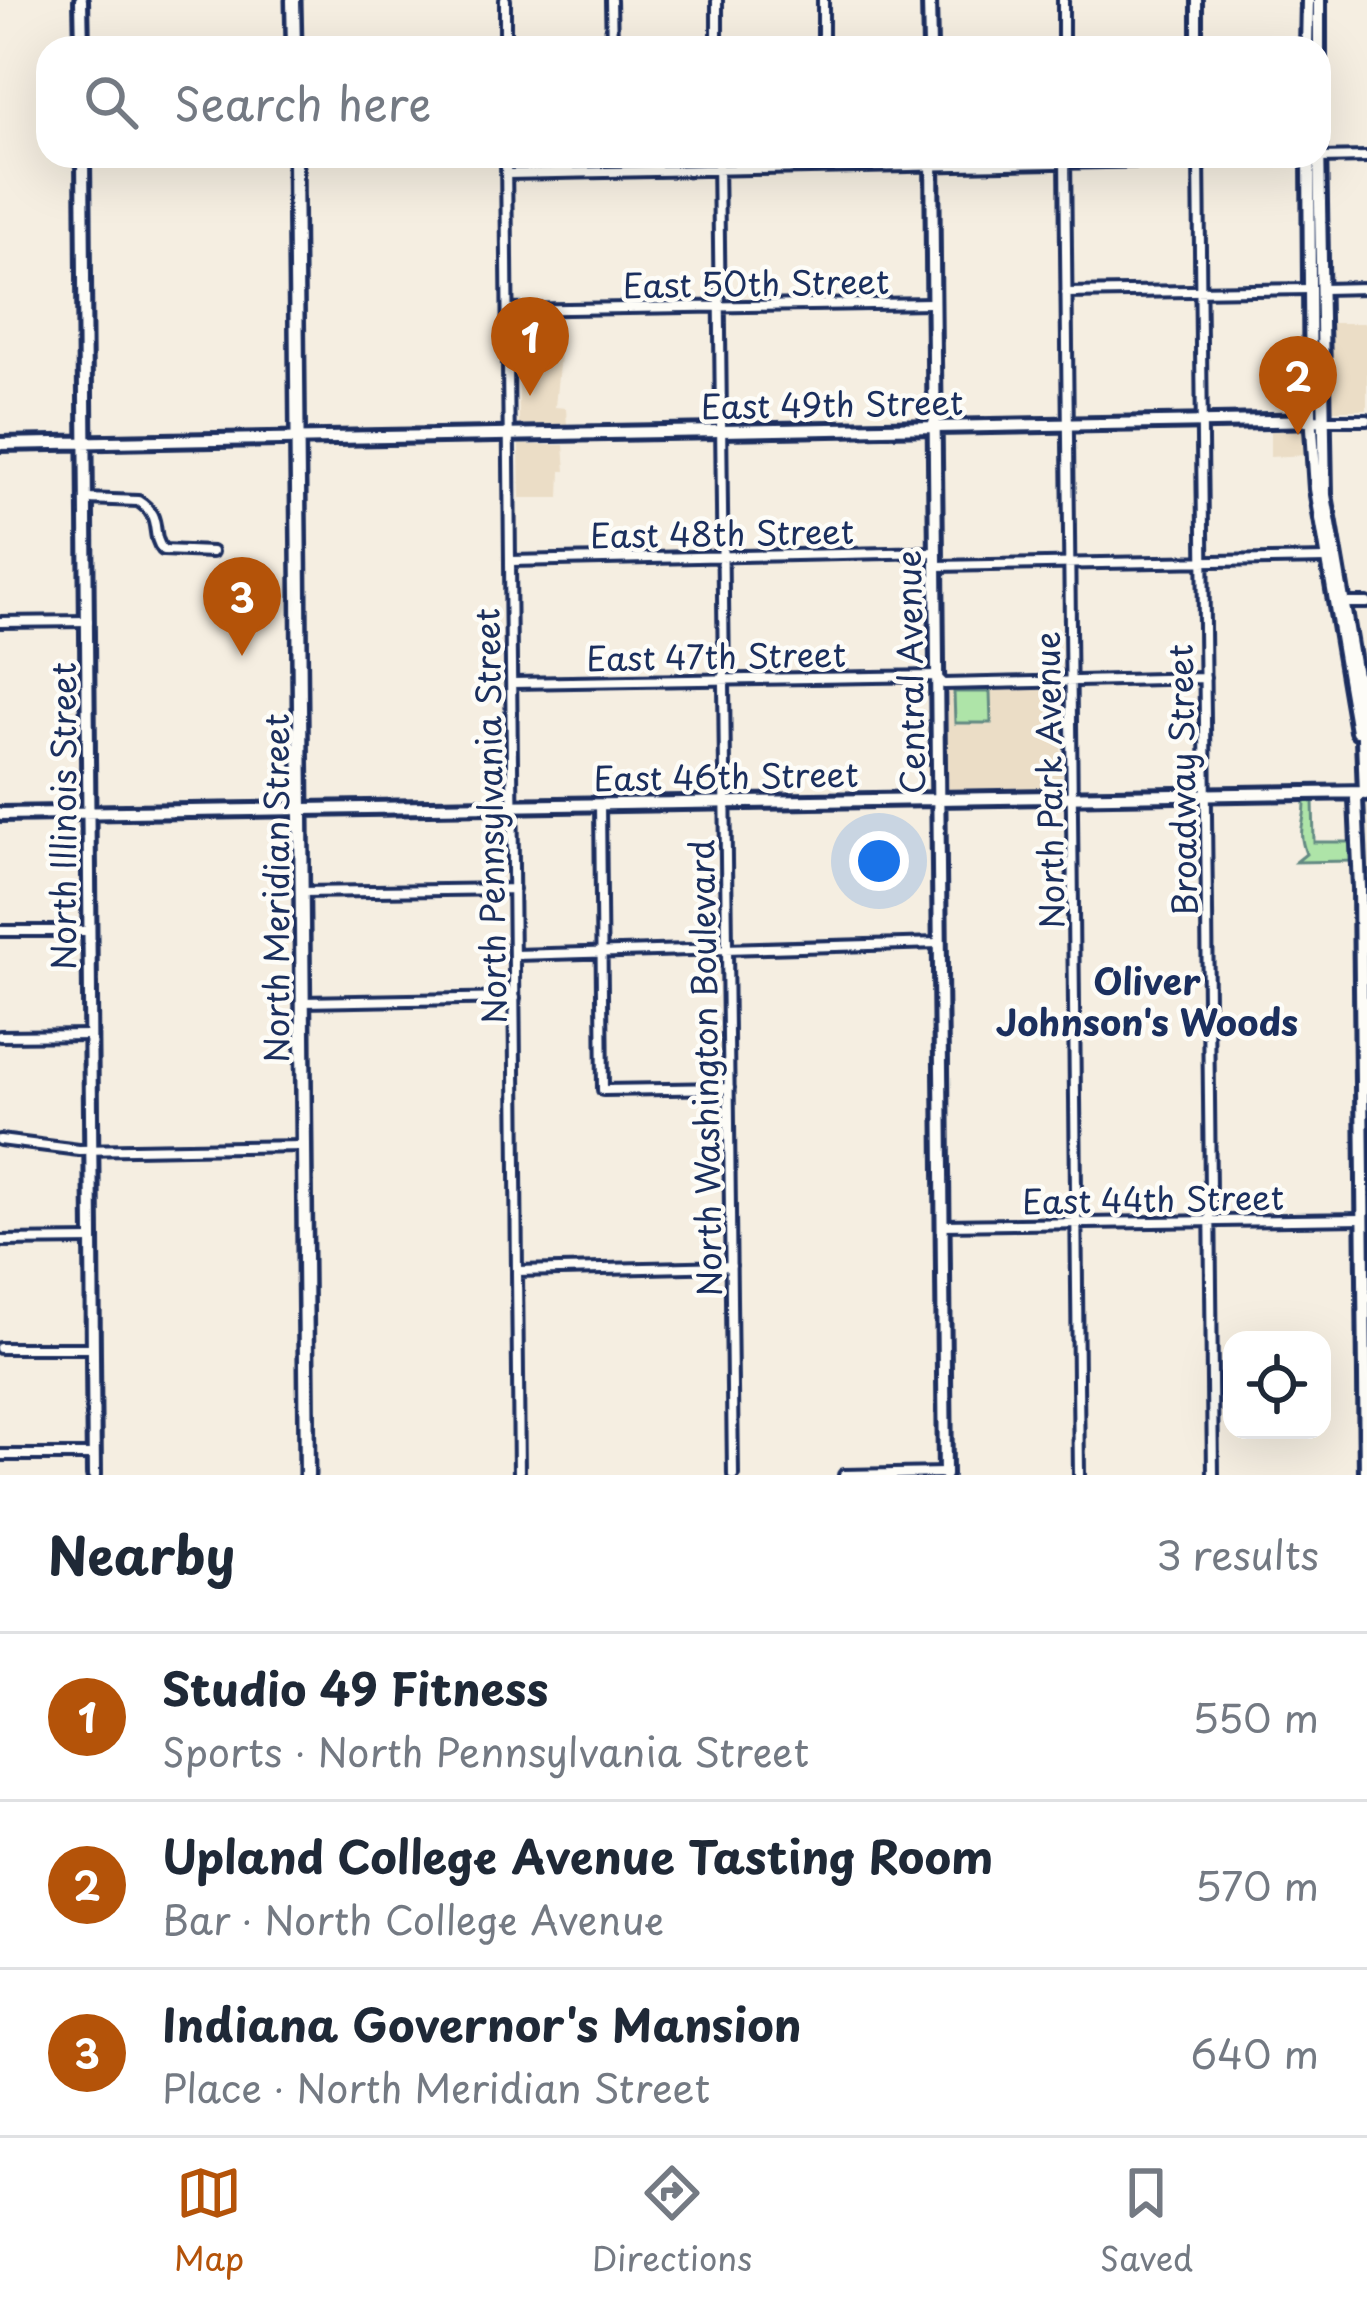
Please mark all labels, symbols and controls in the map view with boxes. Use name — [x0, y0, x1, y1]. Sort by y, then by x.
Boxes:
search box — [36, 36, 1331, 168]
text: Search here — [174, 68, 431, 136]
icon: search — [78, 69, 144, 135]
street label: East 50th Street — [622, 255, 890, 309]
pin: 1 — [491, 297, 569, 396]
pin: 2 — [1259, 336, 1337, 435]
street label: East 49th Street — [700, 376, 964, 430]
street label: East 48th Street — [590, 505, 854, 559]
street label: Central Avenue — [882, 549, 936, 795]
pin: 3 — [203, 557, 281, 656]
street label: North Pennsylvania Street — [460, 607, 518, 1025]
street label: East 47th Street — [586, 628, 846, 682]
street label: North Park Avenue — [1020, 631, 1076, 929]
street label: Broadway Street — [1154, 644, 1208, 916]
street label: North Illinois Street — [37, 662, 87, 970]
street label: North Meridian Street — [250, 713, 300, 1063]
street label: East 46th Street — [593, 748, 859, 802]
your location — [849, 831, 909, 891]
street label: North Washington Boulevard — [675, 839, 733, 1297]
district label: Oliver Johnson's Woods — [996, 953, 1298, 1048]
street label: East 44th Street — [1021, 1171, 1285, 1225]
map controls — [1223, 1331, 1331, 1439]
button: locate — [1223, 1331, 1331, 1439]
text: Nearby — [48, 1515, 235, 1592]
text: 3 results — [1156, 1524, 1319, 1583]
text: Studio 49 Fitness — [162, 1653, 548, 1721]
text: 1 — [78, 1687, 96, 1746]
text: 550 m — [1192, 1687, 1319, 1746]
text: Sports · North Pennsylvania Street — [162, 1721, 809, 1780]
text: Upland College Avenue Tasting Room — [162, 1821, 993, 1889]
text: 2 — [73, 1855, 101, 1914]
text: 570 m — [1195, 1855, 1319, 1914]
text: Bar · North College Avenue — [162, 1889, 664, 1948]
text: Indiana Governor's Mansion — [162, 1989, 801, 2057]
text: 3 — [74, 2023, 100, 2082]
text: 640 m — [1191, 2023, 1319, 2082]
text: Place · North Meridian Street — [162, 2057, 710, 2116]
tab: Map — [174, 2160, 244, 2282]
tab: Directions — [592, 2160, 752, 2282]
tab: Saved — [1100, 2160, 1193, 2282]

